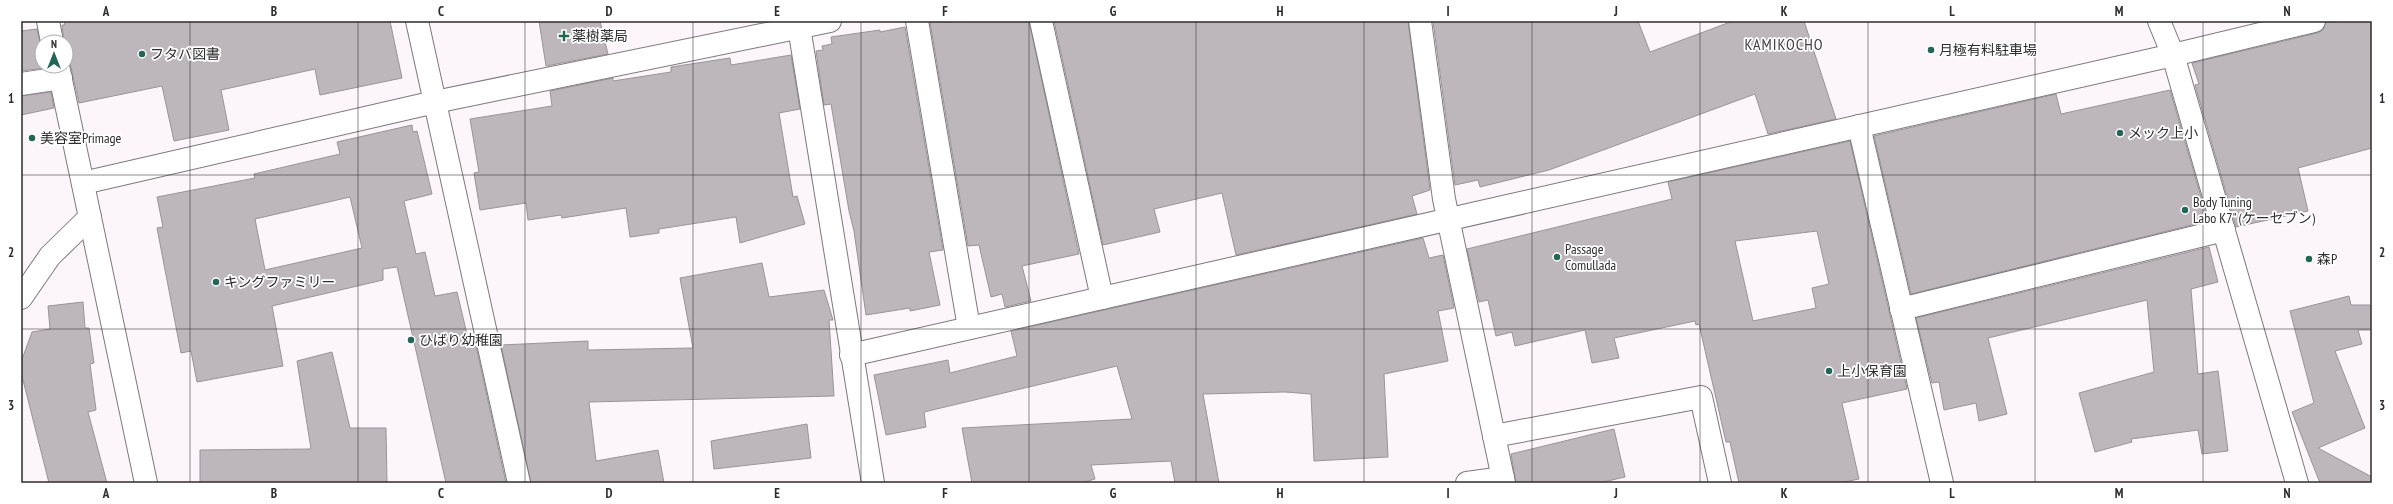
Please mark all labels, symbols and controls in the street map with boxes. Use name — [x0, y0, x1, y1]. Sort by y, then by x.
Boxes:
text: A — [102, 3, 110, 20]
text: B — [271, 3, 277, 20]
text: C — [438, 3, 444, 20]
text: D — [606, 3, 613, 20]
text: E — [774, 3, 780, 20]
text: F — [942, 3, 948, 20]
text: G — [1110, 3, 1117, 20]
text: H — [1277, 3, 1284, 20]
text: I — [1446, 3, 1450, 20]
text: J — [1613, 3, 1618, 20]
text: K — [1781, 3, 1788, 20]
text: L — [1949, 3, 1955, 20]
text: M — [2115, 3, 2124, 20]
text: N — [2283, 3, 2291, 20]
place label: 薬樹薬局 — [572, 27, 628, 45]
marker: 薬樹薬局 — [559, 31, 569, 41]
north arrow — [34, 34, 74, 74]
district label: KAMIKOCHO — [1744, 34, 1824, 54]
text: N — [51, 37, 57, 51]
place label: 月極有料駐車場 — [1939, 41, 2037, 59]
place label: フタバ図書 — [150, 45, 220, 63]
marker: 月極有料駐車場 — [1926, 45, 1936, 55]
marker: フタバ図書 — [137, 49, 147, 59]
text: 1 — [8, 90, 14, 107]
text: 1 — [2379, 90, 2385, 107]
place label: メック上小 — [2128, 124, 2198, 142]
marker: メック上小 — [2115, 128, 2125, 138]
place label: 美容室Primage — [40, 129, 122, 147]
marker: 美容室Primage — [27, 133, 37, 143]
place label: Body Tuning Labo K7" (ケーセブン) — [2193, 193, 2316, 227]
marker: Body Tuning Labo K7" (ケーセブン) — [2180, 205, 2190, 215]
place label: Passage Comullada — [1565, 240, 1616, 274]
text: 2 — [8, 244, 14, 261]
text: 2 — [2379, 244, 2385, 261]
place label: 森P — [2317, 250, 2337, 268]
marker: Passage Comullada — [1552, 252, 1562, 262]
marker: 森P — [2304, 254, 2314, 264]
place label: キングファミリー — [224, 273, 336, 291]
marker: キングファミリー — [211, 277, 221, 287]
place label: ひばり幼稚園 — [419, 331, 503, 349]
marker: ひばり幼稚園 — [406, 335, 416, 345]
place label: 上小保育園 — [1837, 362, 1907, 380]
marker: 上小保育園 — [1824, 366, 1834, 376]
text: 3 — [8, 397, 14, 414]
text: 3 — [2379, 397, 2385, 414]
text: A — [102, 485, 110, 502]
text: B — [271, 485, 277, 502]
text: C — [438, 485, 444, 502]
text: D — [606, 485, 613, 502]
text: E — [774, 485, 780, 502]
text: F — [942, 485, 948, 502]
text: G — [1110, 485, 1117, 502]
text: H — [1277, 485, 1284, 502]
text: I — [1446, 485, 1450, 502]
text: J — [1613, 485, 1618, 502]
text: K — [1781, 485, 1788, 502]
text: L — [1949, 485, 1955, 502]
text: M — [2115, 485, 2124, 502]
text: N — [2283, 485, 2291, 502]

